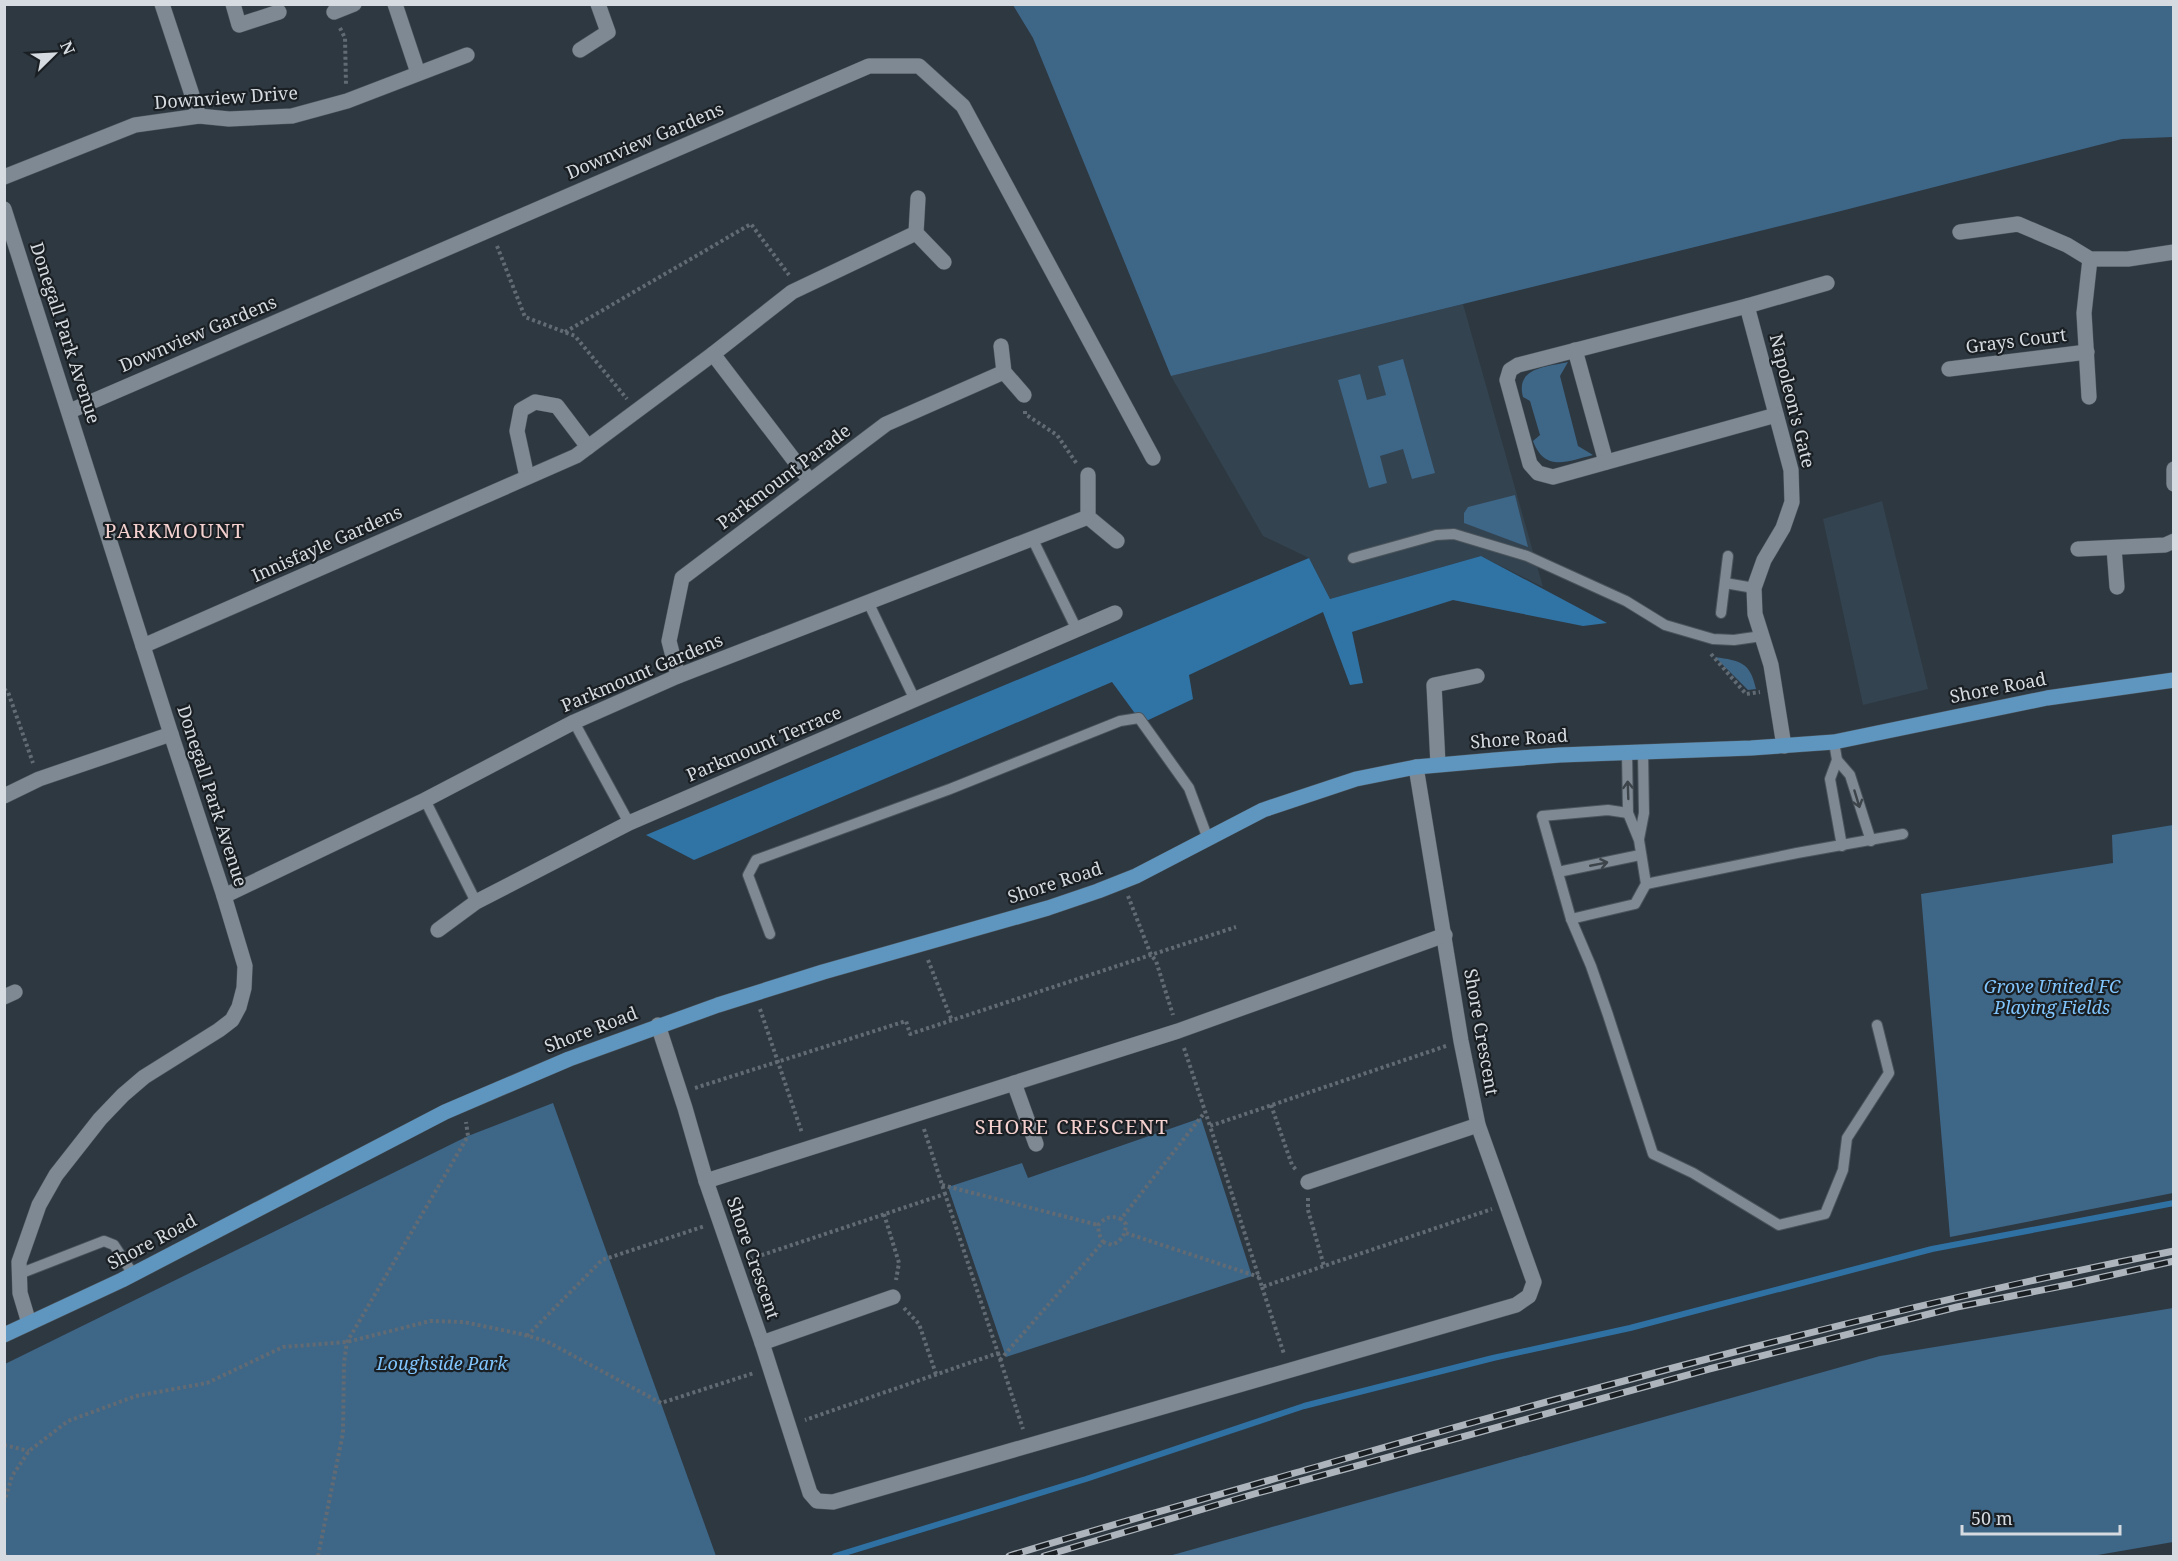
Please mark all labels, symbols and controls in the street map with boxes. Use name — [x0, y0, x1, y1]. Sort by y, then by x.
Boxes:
north arrow — [24, 24, 84, 84]
text: N — [55, 38, 80, 58]
street label: Downview Drive — [153, 80, 299, 114]
street label: Downview Gardens — [562, 96, 727, 184]
street label: Donegall Park Avenue — [25, 239, 107, 426]
street label: Downview Gardens — [115, 289, 280, 377]
street label: Grays Court — [1964, 322, 2068, 358]
street label: Napoleon's Gate — [1765, 331, 1821, 470]
street label: Parkmount Parade — [712, 418, 855, 534]
street label: Innisfayle Gardens — [248, 499, 405, 587]
district label: PARKMOUNT — [104, 517, 246, 544]
street label: Parkmount Gardens — [557, 627, 726, 717]
street label: Shore Road — [1948, 666, 2048, 708]
street label: Parkmount Terrace — [682, 700, 845, 787]
street label: Donegall Park Avenue — [172, 702, 254, 889]
street label: Shore Road — [1469, 723, 1569, 753]
one-way arrow — [1622, 781, 1633, 801]
one-way arrow — [1852, 789, 1863, 808]
street label: Shore Road — [1004, 856, 1105, 909]
one-way arrow — [1589, 858, 1608, 869]
street label: Shore Crescent — [1459, 967, 1505, 1097]
park label: Grove United FC Playing Fields — [1984, 974, 2121, 1019]
street label: Shore Road — [541, 1000, 641, 1058]
district label: SHORE CRESCENT — [975, 1113, 1169, 1140]
street label: Shore Crescent — [722, 1193, 786, 1322]
street label: Shore Road — [103, 1208, 200, 1275]
park label: Loughside Park — [375, 1351, 508, 1375]
scale bar — [1962, 1498, 2120, 1536]
text: 50 m — [1971, 1506, 2013, 1530]

